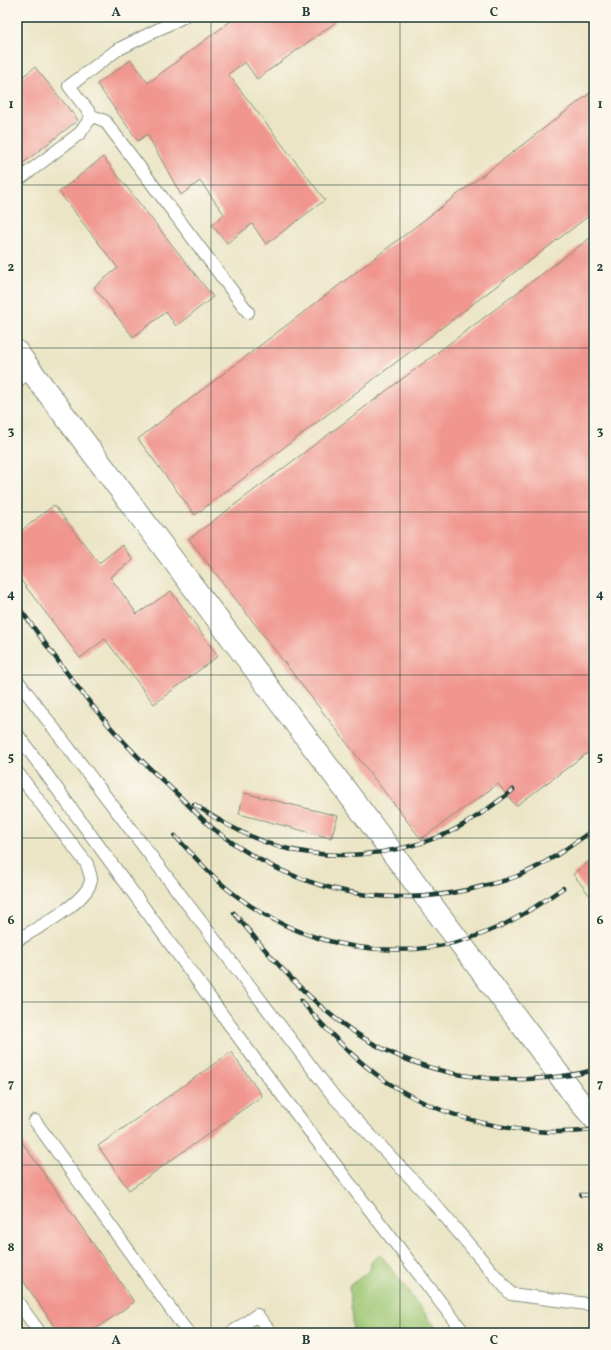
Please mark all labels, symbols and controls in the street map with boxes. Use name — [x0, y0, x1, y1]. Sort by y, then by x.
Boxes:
text: A — [111, 4, 121, 22]
text: B — [302, 4, 311, 22]
text: C — [490, 4, 498, 22]
text: 1 — [8, 96, 14, 114]
text: 1 — [597, 96, 603, 114]
text: 2 — [8, 259, 15, 277]
text: 2 — [597, 259, 604, 277]
text: 3 — [8, 423, 15, 441]
text: 3 — [597, 423, 604, 441]
text: 4 — [7, 586, 15, 604]
text: 4 — [596, 586, 604, 604]
text: 5 — [8, 749, 14, 767]
text: 5 — [597, 749, 603, 767]
text: 6 — [7, 912, 15, 930]
text: 6 — [596, 912, 604, 930]
text: 7 — [8, 1076, 14, 1094]
text: 7 — [597, 1076, 603, 1094]
text: 8 — [7, 1239, 15, 1257]
text: 8 — [596, 1239, 604, 1257]
text: A — [111, 1332, 121, 1350]
text: B — [302, 1332, 311, 1350]
text: C — [490, 1332, 498, 1350]

